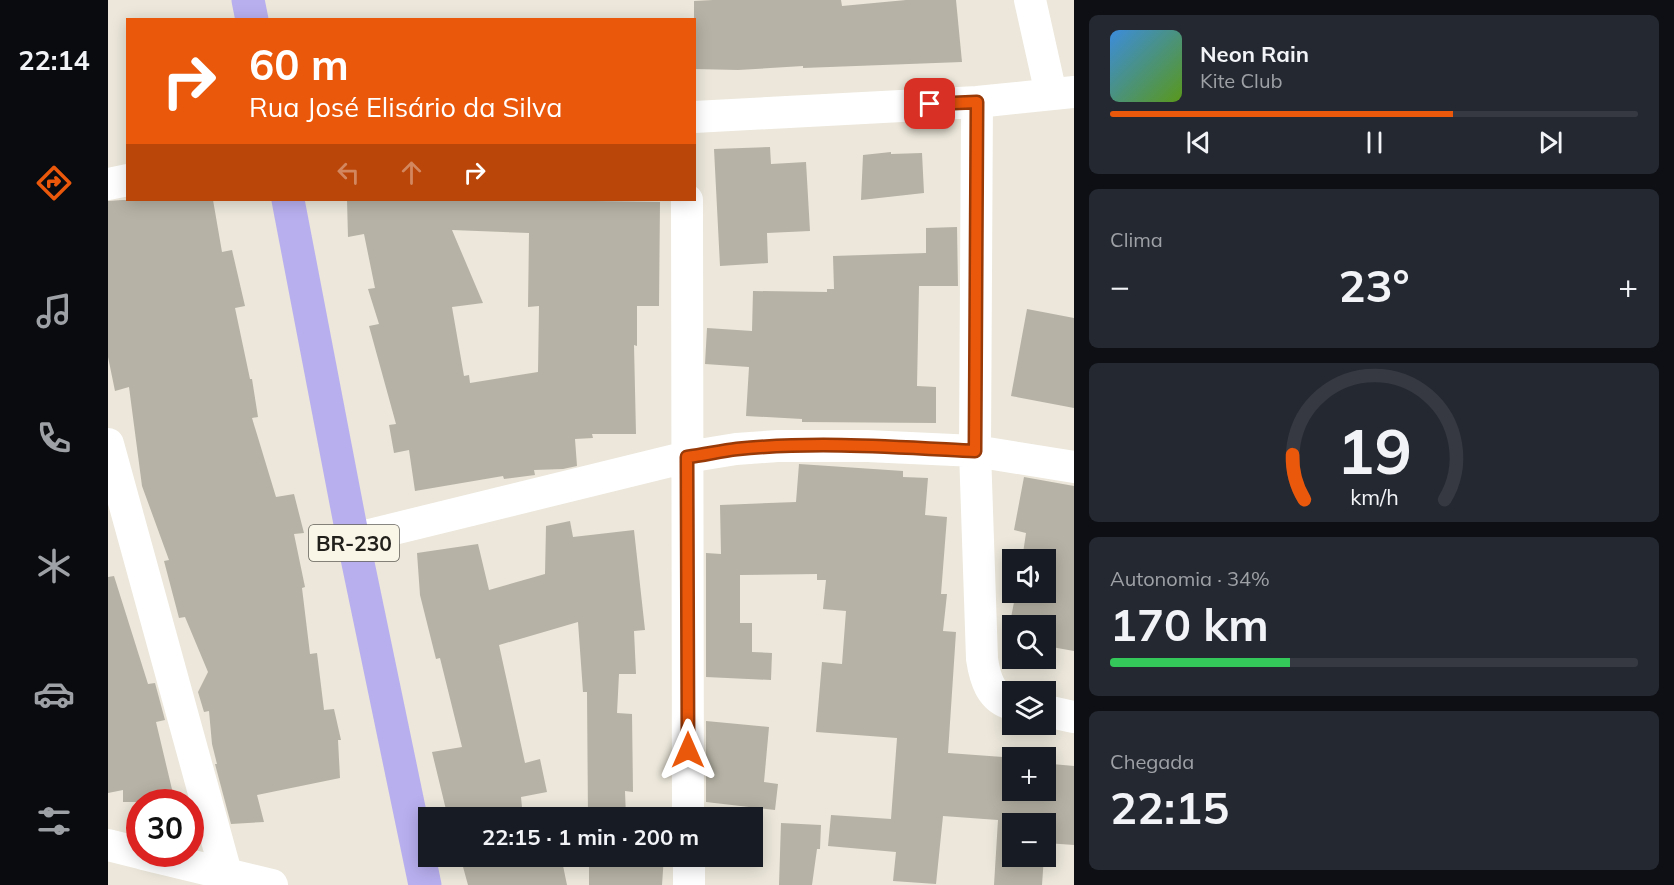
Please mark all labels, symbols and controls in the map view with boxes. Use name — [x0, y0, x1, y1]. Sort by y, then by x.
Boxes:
text: 60 m — [249, 38, 349, 91]
text: Neon Rain — [1200, 40, 1309, 68]
icon: right — [150, 42, 228, 120]
text: 22:14 — [18, 43, 90, 77]
text: Kite Club — [1200, 68, 1282, 93]
pin — [904, 78, 955, 129]
icon: arrive — [913, 87, 946, 120]
text: Rua José Elisário da Silva — [249, 90, 562, 124]
icon: previous — [1182, 126, 1215, 159]
icon: pause — [1358, 126, 1391, 159]
icon: next — [1534, 126, 1567, 159]
icon: left — [332, 156, 365, 189]
icon: ahead — [395, 156, 428, 189]
icon: right — [458, 156, 491, 189]
icon: directions — [33, 162, 75, 204]
text: Clima — [1110, 227, 1163, 252]
text: 23° — [1338, 257, 1410, 313]
text: − — [1110, 265, 1130, 306]
text: + — [1618, 265, 1638, 306]
icon: music — [33, 290, 75, 332]
text: 19 — [1337, 411, 1411, 490]
icon: phone — [33, 417, 75, 459]
text: km/h — [1350, 483, 1398, 510]
road number: BR-230 — [309, 525, 399, 561]
icon: climate — [33, 545, 75, 587]
map controls — [1002, 549, 1056, 867]
button: sound — [1002, 549, 1056, 603]
text: Autonomia · 34% — [1110, 566, 1270, 591]
text: 170 km — [1110, 596, 1269, 652]
button: search — [1002, 615, 1056, 669]
icon: car — [33, 673, 75, 715]
button: layers — [1002, 681, 1056, 735]
position arrow — [656, 718, 720, 782]
button: + — [1002, 747, 1056, 801]
text: Chegada — [1110, 749, 1194, 774]
text: 22:15 — [1110, 779, 1229, 835]
speed limit sign: 30 — [126, 789, 204, 867]
icon: filters — [33, 800, 75, 842]
button: − — [1002, 813, 1056, 867]
text: 22:15 · 1 min · 200 m — [482, 823, 699, 851]

